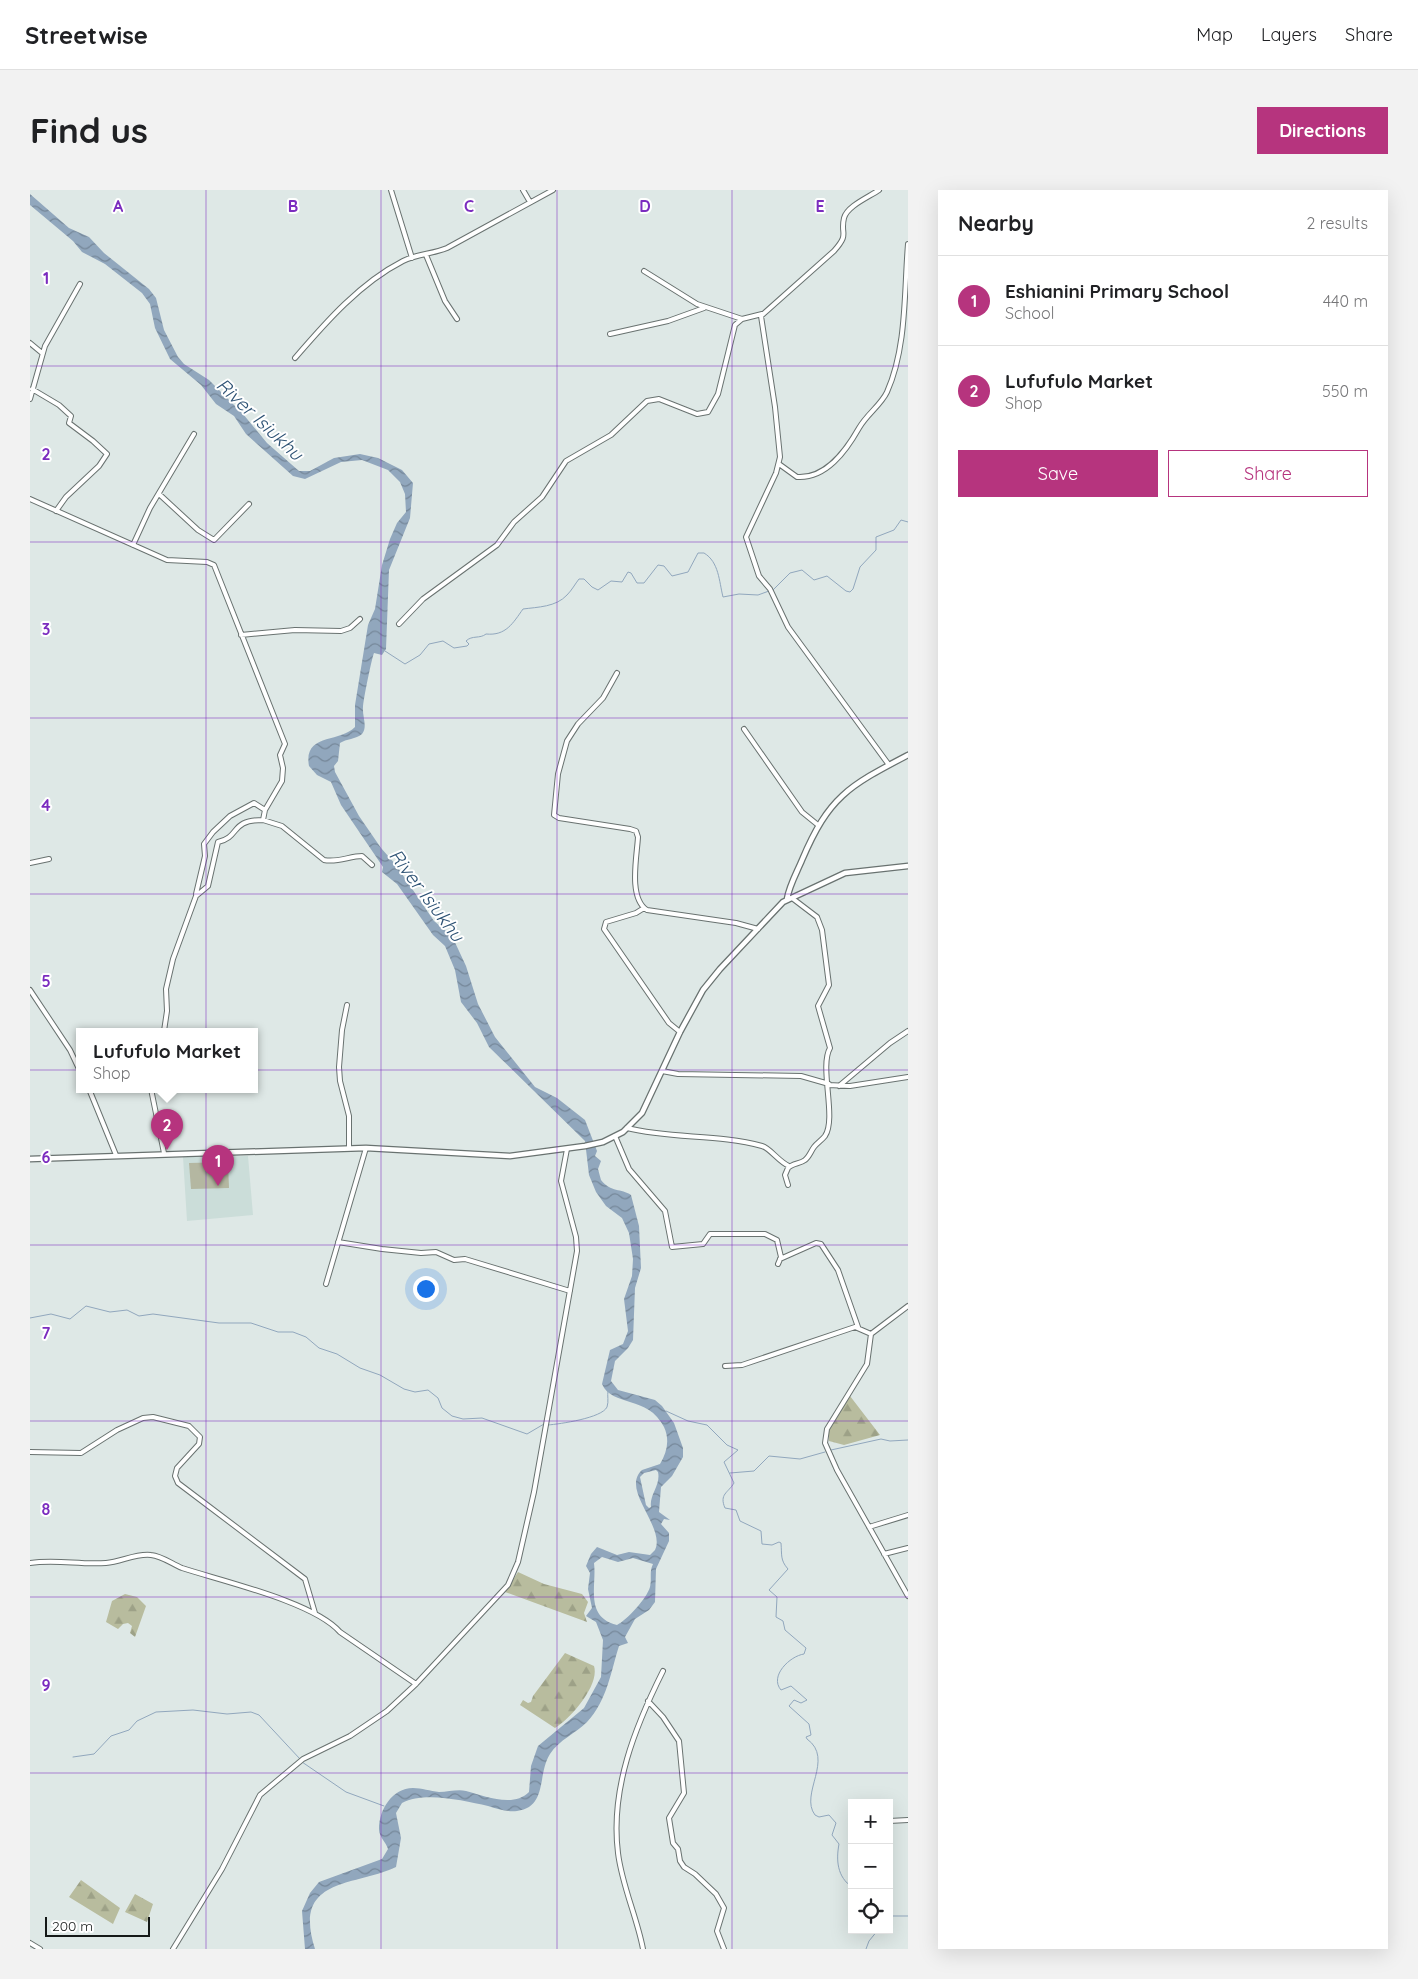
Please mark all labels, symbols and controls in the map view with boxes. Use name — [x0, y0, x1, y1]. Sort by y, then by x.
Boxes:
text: Streetwise — [25, 20, 148, 50]
text: Map — [1196, 23, 1233, 46]
text: Layers — [1261, 23, 1317, 46]
text: Share — [1345, 23, 1393, 46]
button: Directions — [1257, 107, 1388, 154]
text: Find us — [30, 108, 148, 152]
text: A — [113, 196, 124, 216]
text: B — [288, 196, 298, 216]
text: C — [464, 196, 474, 216]
text: D — [639, 196, 651, 216]
text: E — [815, 196, 825, 216]
text: Nearby — [958, 210, 1034, 236]
text: 2 results — [1306, 213, 1368, 233]
text: 1 — [43, 268, 49, 288]
text: Eshianini Primary School — [1005, 279, 1229, 303]
text: 1 — [971, 291, 977, 311]
text: 440 m — [1323, 291, 1368, 311]
text: School — [1005, 303, 1054, 323]
text: Lufufulo Market — [1005, 369, 1153, 393]
water label: River Isiukhu — [212, 373, 309, 466]
text: 2 — [969, 381, 979, 401]
text: 550 m — [1322, 381, 1368, 401]
text: Shop — [1005, 393, 1042, 413]
text: 2 — [41, 444, 51, 464]
button: Save — [958, 450, 1158, 497]
button: Share — [1168, 450, 1368, 497]
text: 3 — [42, 619, 50, 639]
text: 4 — [41, 795, 51, 815]
water label: River Isiukhu — [384, 844, 470, 947]
text: 5 — [41, 971, 51, 991]
popup — [76, 1028, 258, 1093]
text: Lufufulo Market — [93, 1039, 241, 1063]
text: Shop — [93, 1063, 130, 1083]
pin: 2 — [151, 1109, 183, 1150]
pin: 1 — [202, 1145, 234, 1186]
text: 6 — [42, 1147, 51, 1167]
your location — [413, 1276, 439, 1302]
text: 7 — [42, 1323, 51, 1343]
text: 8 — [42, 1499, 51, 1519]
text: 9 — [41, 1675, 51, 1695]
map controls — [848, 1799, 893, 1934]
button: + — [848, 1799, 893, 1844]
button: − — [848, 1844, 893, 1889]
button: locate — [848, 1889, 893, 1934]
scale bar — [45, 1914, 150, 1937]
text: 200 m — [52, 1917, 93, 1935]

